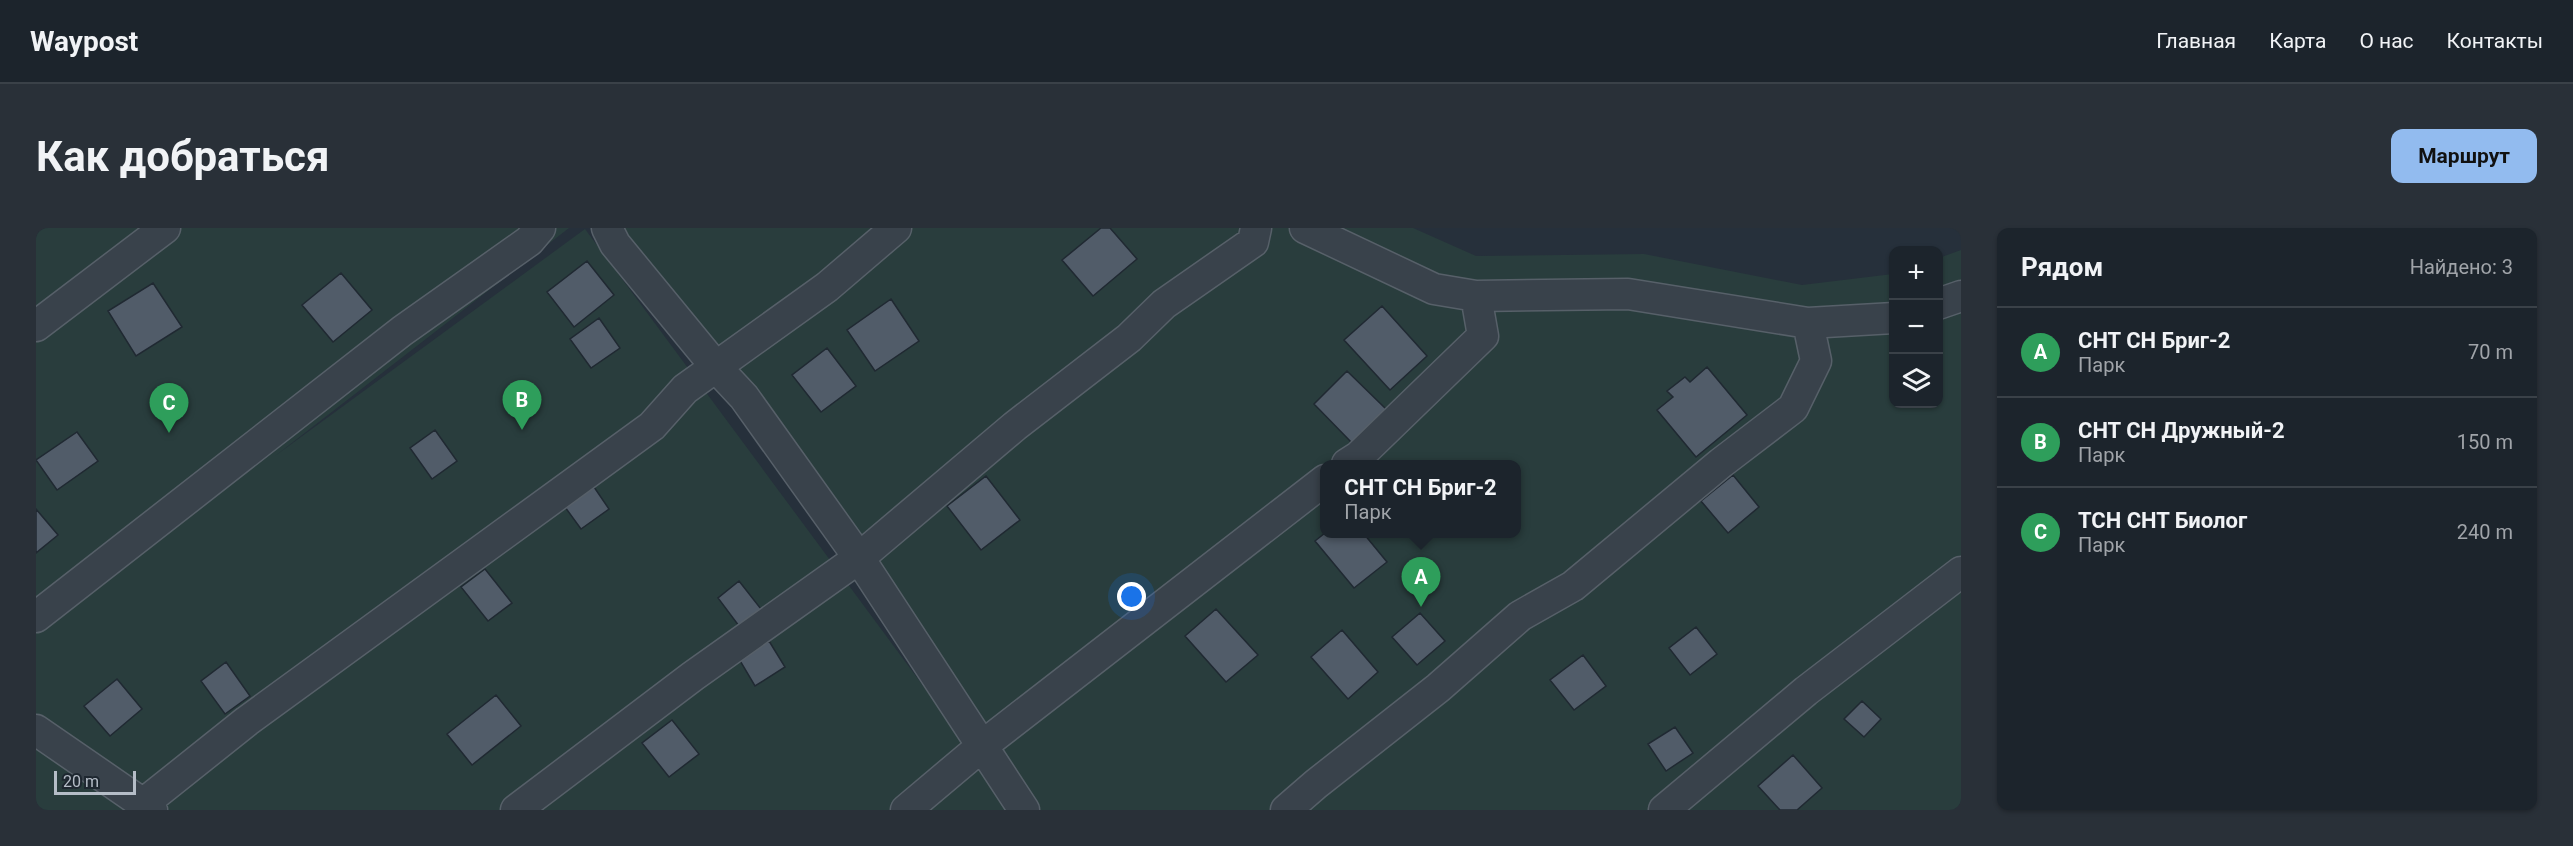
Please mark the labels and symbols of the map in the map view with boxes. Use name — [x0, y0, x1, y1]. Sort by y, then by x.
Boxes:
pin: B — [502, 380, 542, 430]
pin: C — [150, 384, 188, 433]
pin: A — [1402, 558, 1440, 607]
your location — [1117, 582, 1146, 611]
scale bar — [54, 768, 136, 796]

